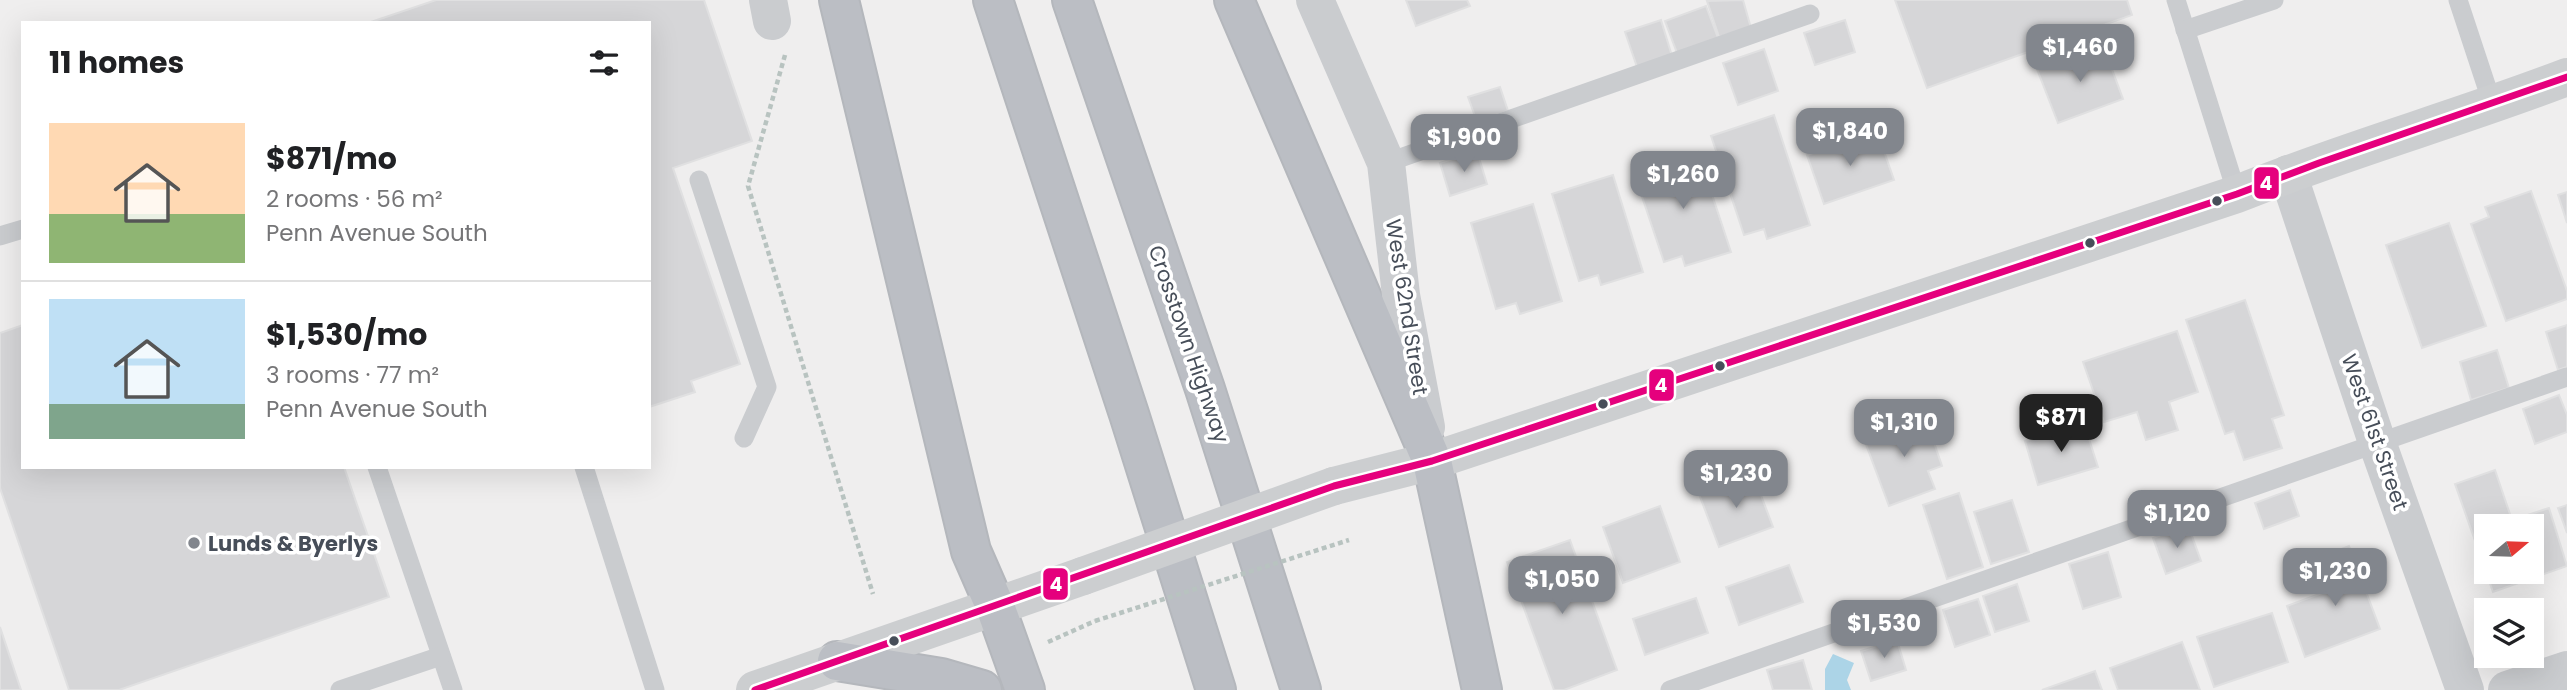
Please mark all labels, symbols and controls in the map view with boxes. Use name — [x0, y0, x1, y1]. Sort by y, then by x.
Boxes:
pin: $1,460 — [2023, 24, 2137, 84]
text: $1,460 — [2042, 31, 2118, 63]
text: 11 homes — [49, 41, 184, 84]
icon: filters — [585, 44, 623, 82]
pin: $1,840 — [1793, 108, 1907, 168]
pin: $1,900 — [1407, 114, 1521, 174]
text: $1,840 — [1812, 115, 1888, 147]
text: $1,900 — [1427, 121, 1501, 153]
text: $871/mo — [266, 137, 397, 180]
icon: home — [105, 151, 189, 235]
pin: $1,260 — [1626, 152, 1740, 211]
text: $1,260 — [1646, 158, 1720, 190]
line badge: 4 — [2253, 166, 2280, 200]
text: 4 — [2260, 170, 2273, 197]
text: 2 rooms · 56 m² — [266, 183, 443, 215]
unlabelled marker — [2210, 194, 2224, 208]
text: Penn Avenue South — [266, 217, 488, 249]
street label: West 62nd Street — [1379, 217, 1435, 397]
unlabelled marker — [2083, 236, 2097, 250]
street label: Crosstown Highway — [1142, 241, 1237, 447]
text: $1,530/mo — [266, 313, 427, 356]
icon: home — [105, 327, 189, 411]
street label: West 61st Street — [2335, 350, 2415, 514]
text: 3 rooms · 77 m² — [266, 359, 439, 391]
unlabelled marker — [1713, 359, 1727, 373]
line badge: 4 — [1648, 368, 1675, 402]
text: 4 — [1655, 372, 1668, 399]
text: Penn Avenue South — [266, 393, 488, 425]
pin: $871 — [2020, 394, 2102, 454]
unlabelled marker — [1596, 397, 1610, 411]
pin: $1,310 — [1847, 400, 1961, 459]
text: $871 — [2036, 401, 2087, 433]
text: $1,310 — [1870, 406, 1938, 438]
pin: $1,230 — [1679, 450, 1793, 510]
text: $1,230 — [1700, 457, 1772, 489]
pin: $1,120 — [2120, 490, 2234, 550]
text: $1,120 — [2143, 497, 2211, 529]
north arrow — [2474, 514, 2544, 584]
map controls — [2474, 514, 2544, 668]
place label: Lunds & Byerlys — [208, 529, 378, 558]
marker: Lunds & Byerlys — [186, 535, 202, 551]
pin: $1,230 — [2278, 548, 2392, 608]
text: $1,230 — [2299, 555, 2371, 587]
pin: $1,050 — [1505, 556, 1619, 616]
text: $1,050 — [1524, 563, 1600, 595]
line badge: 4 — [1042, 567, 1069, 601]
text: 4 — [1050, 571, 1063, 598]
button: layers — [2474, 598, 2544, 668]
pin: $1,530 — [1827, 600, 1941, 660]
text: $1,530 — [1847, 607, 1921, 639]
unlabelled marker — [887, 634, 901, 648]

